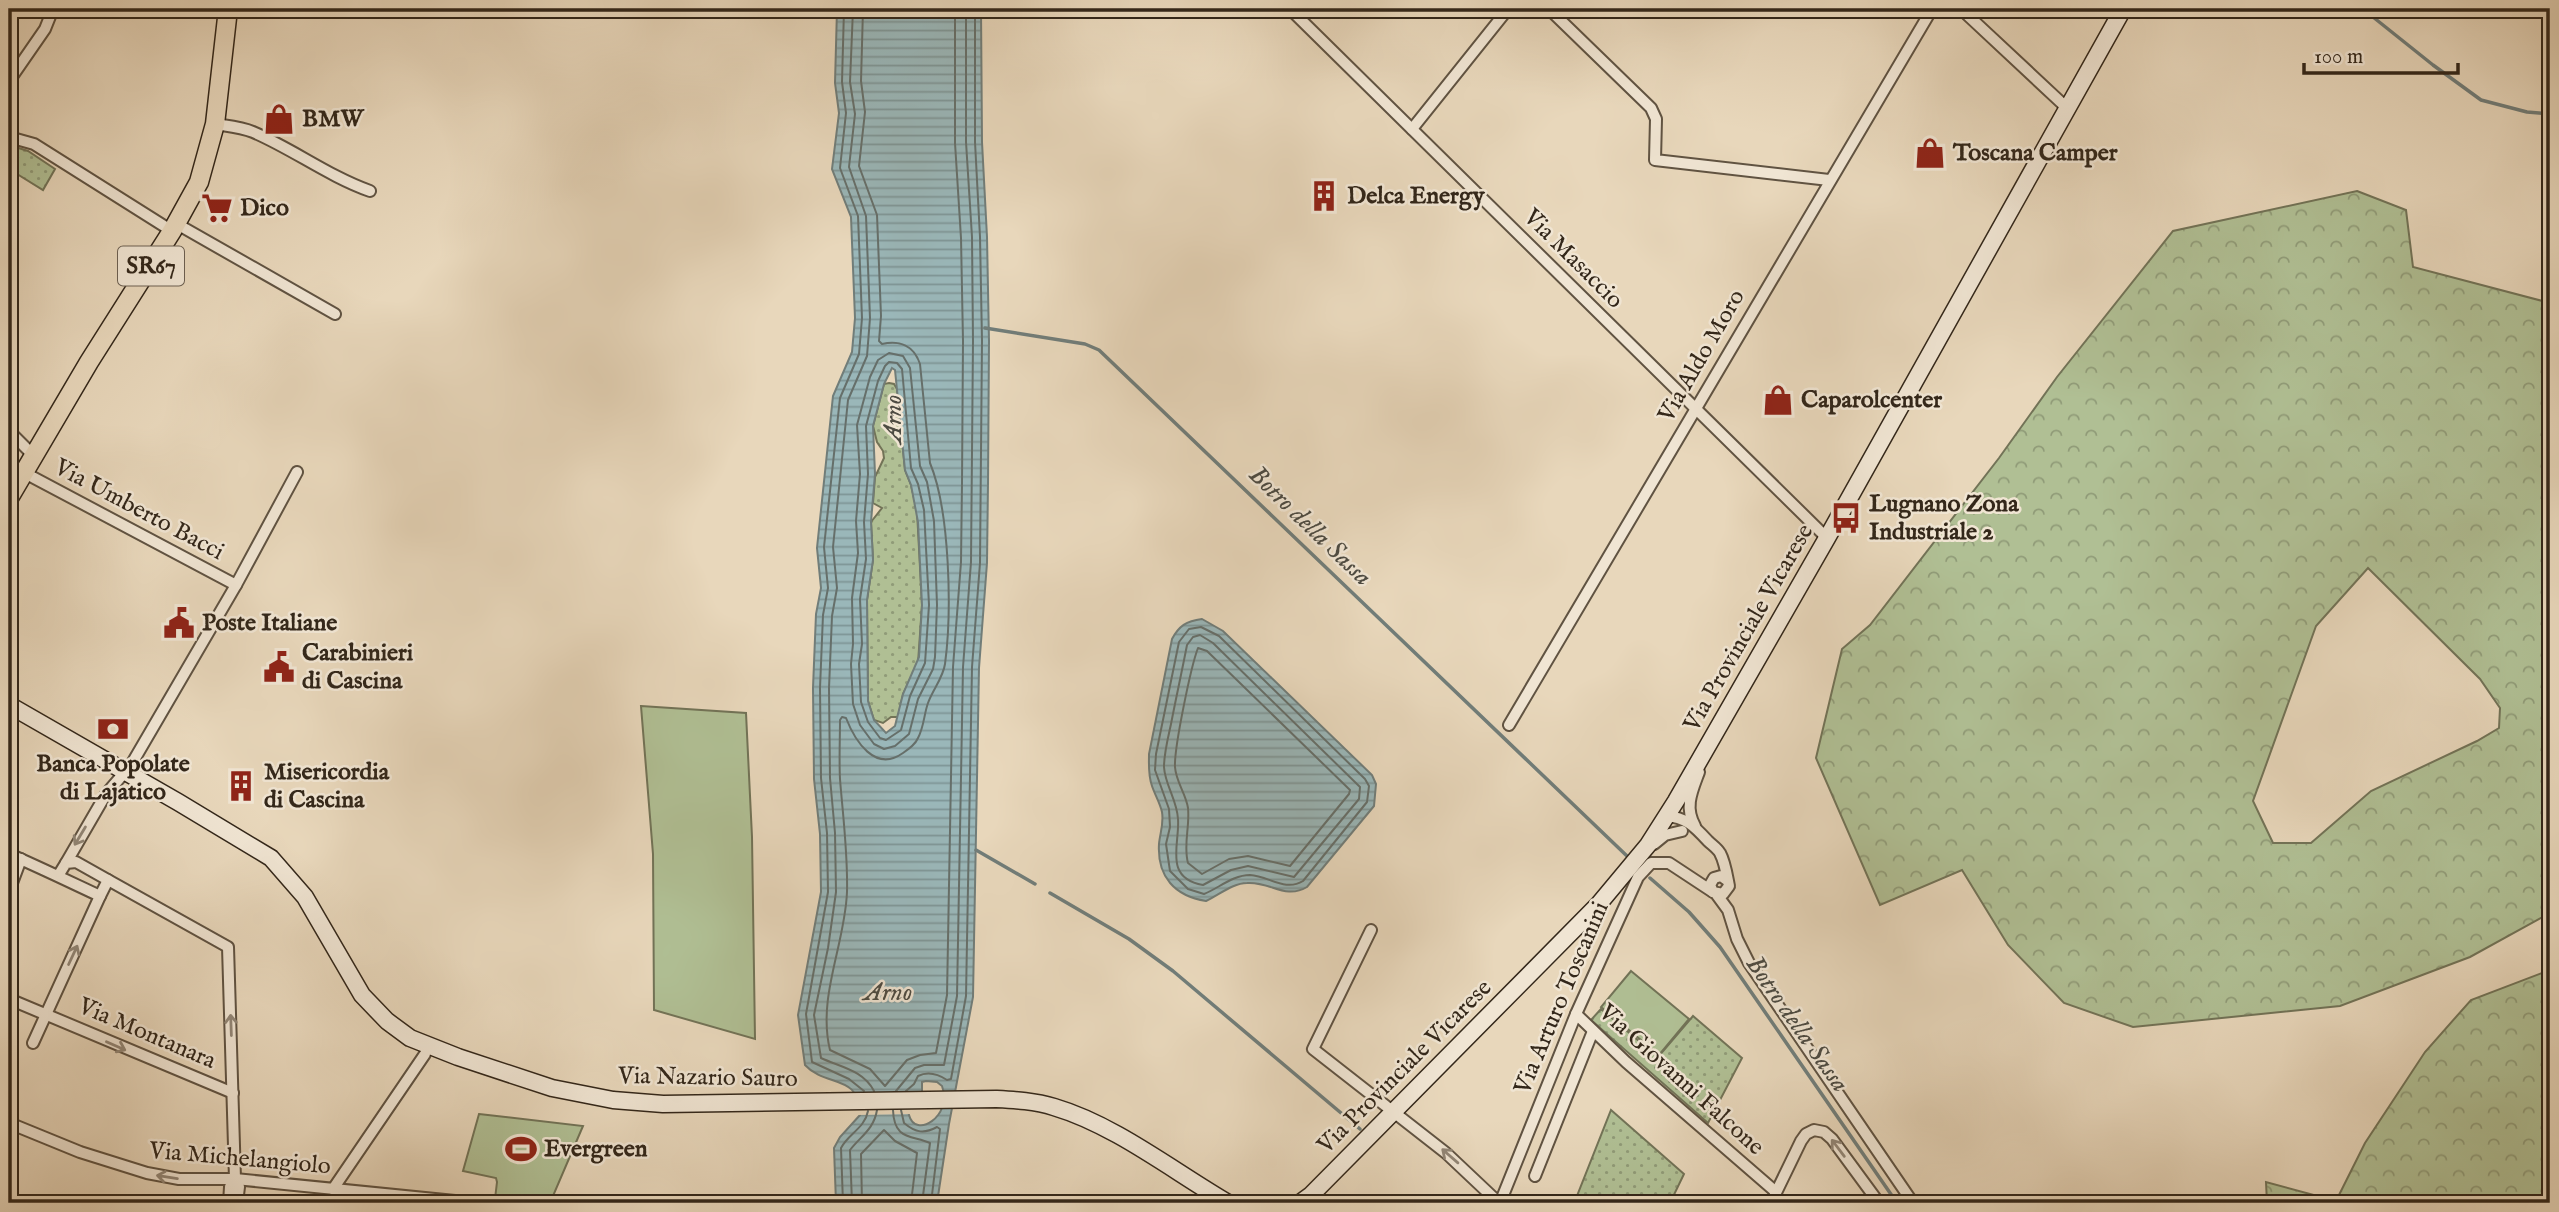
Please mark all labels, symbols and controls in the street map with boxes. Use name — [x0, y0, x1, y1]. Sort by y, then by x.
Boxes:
scale bar — [2304, 32, 2458, 76]
text: 100 m — [2314, 44, 2363, 71]
shop icon: BMW — [262, 102, 296, 136]
place label: BMW — [302, 104, 365, 135]
shop icon: Toscana Camper — [1913, 136, 1947, 170]
place label: Toscana Camper — [1952, 138, 2118, 169]
building icon: Delca Energy — [1307, 179, 1341, 213]
place label: Delca Energy — [1347, 181, 1486, 212]
supermarket icon: Dico — [200, 191, 234, 225]
place label: Dico — [240, 193, 289, 224]
street label: Via Masaccio — [1516, 202, 1630, 316]
road number: SR67 — [118, 246, 184, 286]
street label: Via Aldo Moro — [1651, 284, 1753, 429]
shop icon: Caparolcenter — [1761, 383, 1795, 417]
place label: Caparolcenter — [1801, 385, 1942, 416]
water label: Arno — [877, 395, 910, 446]
street label: Via Umberto Bacci — [48, 452, 229, 568]
water label: Botro della Sassa — [1241, 459, 1379, 593]
place label: Lugnano Zona Industriale 2 — [1869, 489, 2019, 548]
bus stop icon: Lugnano Zona Industriale 2 — [1829, 501, 1863, 535]
street label: Via Provinciale Vicarese — [1676, 519, 1821, 738]
public building icon: Poste Italiane — [162, 606, 196, 640]
place label: Poste Italiane — [202, 608, 337, 639]
place label: Carabinieri di Cascina — [302, 638, 414, 697]
public building icon: Carabinieri di Cascina — [262, 650, 296, 684]
bank icon: Banca Popolate di Lajatico — [96, 712, 130, 746]
place label: Banca Popolate di Lajatico — [36, 749, 190, 808]
place label: Misericordia di Cascina — [264, 757, 390, 816]
building icon: Misericordia di Cascina — [224, 769, 258, 803]
one-way arrow — [73, 826, 87, 846]
street label: Via Arturo Toscanini — [1507, 897, 1617, 1100]
one-way arrow — [67, 945, 80, 966]
water label: Botro della Sassa — [1738, 949, 1856, 1099]
street label: Via Provinciale Vicarese — [1310, 973, 1499, 1162]
water label: Arno — [861, 976, 912, 1009]
street label: Via Montanara — [73, 991, 221, 1077]
street label: Via Giovanni Falcone — [1591, 997, 1770, 1163]
one-way arrow — [224, 1014, 238, 1037]
one-way arrow — [105, 1040, 127, 1053]
street label: Via Nazario Sauro — [617, 1061, 798, 1095]
sports icon: Evergreen — [504, 1132, 538, 1166]
place label: Evergreen — [544, 1134, 648, 1165]
street label: Via Michelangiolo — [147, 1136, 332, 1182]
one-way arrow — [1831, 1139, 1846, 1158]
one-way arrow — [1441, 1148, 1459, 1164]
one-way arrow — [156, 1170, 179, 1183]

